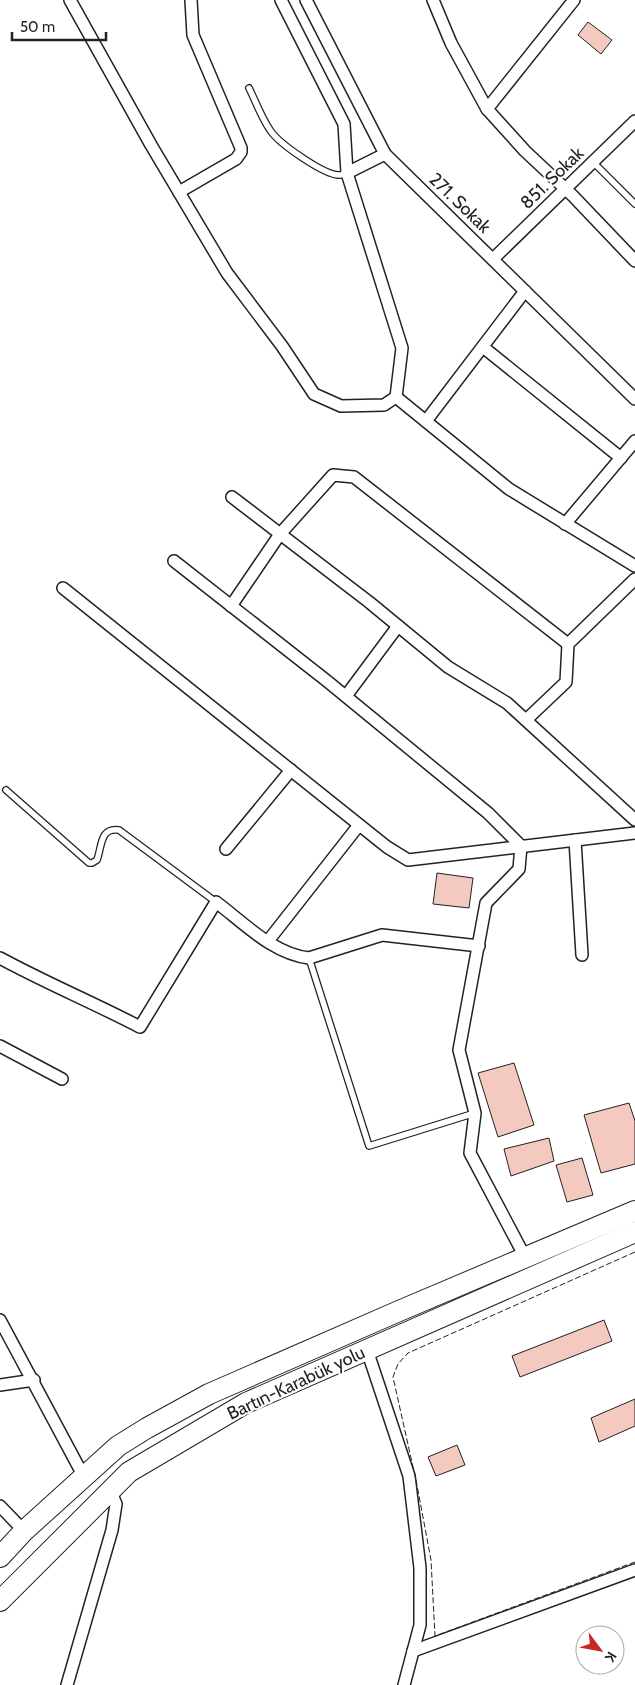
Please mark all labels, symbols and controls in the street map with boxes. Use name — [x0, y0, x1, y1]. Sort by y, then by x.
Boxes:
scale bar — [12, 10, 106, 42]
text: 50 m — [20, 18, 55, 36]
street label: 851. Sokak — [516, 142, 589, 213]
street label: 271. Sokak — [425, 168, 496, 238]
street label: Bartın-Karabük yolu — [224, 1341, 368, 1425]
north arrow — [575, 1625, 625, 1675]
text: K — [601, 1648, 621, 1666]

